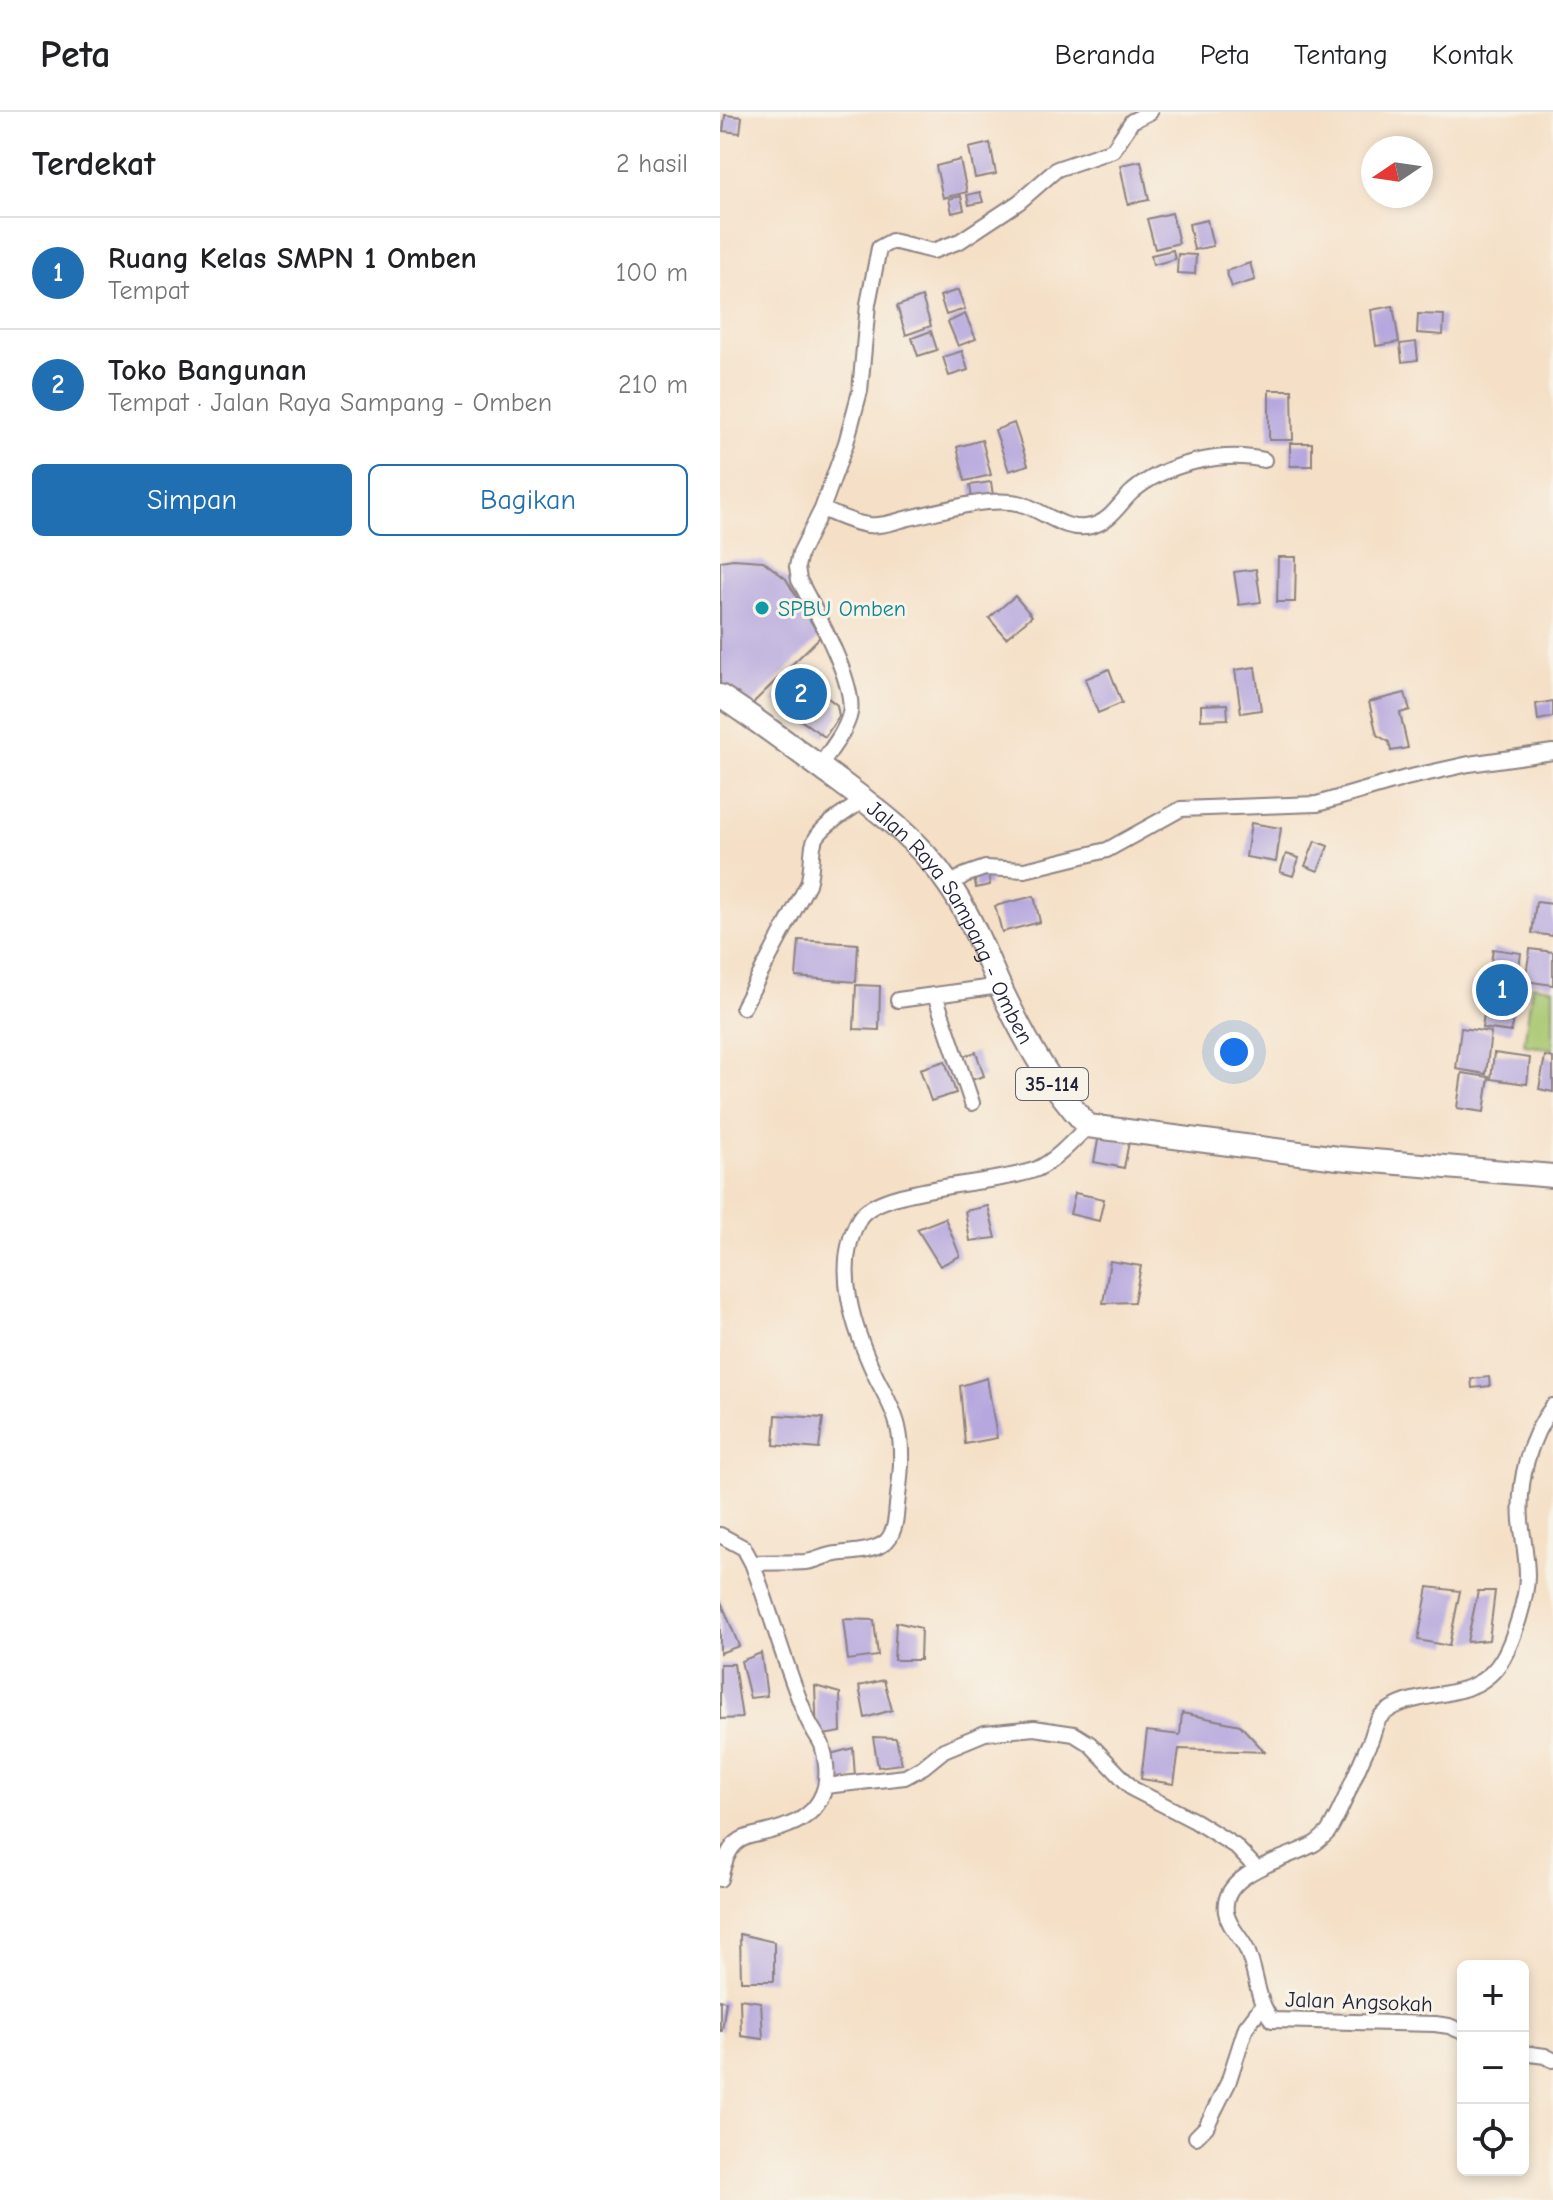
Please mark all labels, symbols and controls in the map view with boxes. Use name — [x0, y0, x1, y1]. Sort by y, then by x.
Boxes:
text: Peta — [40, 33, 111, 77]
text: Beranda — [1055, 39, 1156, 71]
text: Peta — [1200, 39, 1250, 71]
text: Tentang — [1294, 39, 1388, 71]
text: Kontak — [1432, 39, 1513, 71]
north arrow — [1361, 136, 1433, 208]
text: Terdekat — [32, 144, 155, 184]
text: 2 hasil — [616, 149, 688, 179]
text: Ruang Kelas SMPN 1 Omben — [108, 241, 477, 276]
text: 1 — [53, 258, 63, 288]
text: 100 m — [616, 258, 688, 288]
text: Tempat — [108, 276, 189, 306]
text: Toko Bangunan — [108, 353, 307, 388]
text: 2 — [52, 370, 64, 400]
text: 210 m — [618, 370, 688, 400]
text: Tempat · Jalan Raya Sampang - Omben — [108, 388, 552, 418]
button: Simpan — [32, 464, 352, 536]
button: Bagikan — [368, 464, 688, 536]
place label: SPBU Omben — [778, 596, 906, 622]
marker: SPBU Omben — [753, 599, 771, 617]
pin: 2 — [775, 664, 827, 724]
street label: Jalan Raya Sampang - Omben — [862, 795, 1039, 1049]
pin: 1 — [1476, 960, 1528, 1020]
your location — [1214, 1032, 1254, 1072]
road number: 35-114 — [1016, 1068, 1088, 1100]
map controls — [1457, 1960, 1529, 2176]
button: + — [1457, 1960, 1529, 2032]
street label: Jalan Angsokah — [1285, 1986, 1433, 2018]
button: − — [1457, 2032, 1529, 2104]
button: locate — [1457, 2104, 1529, 2176]

